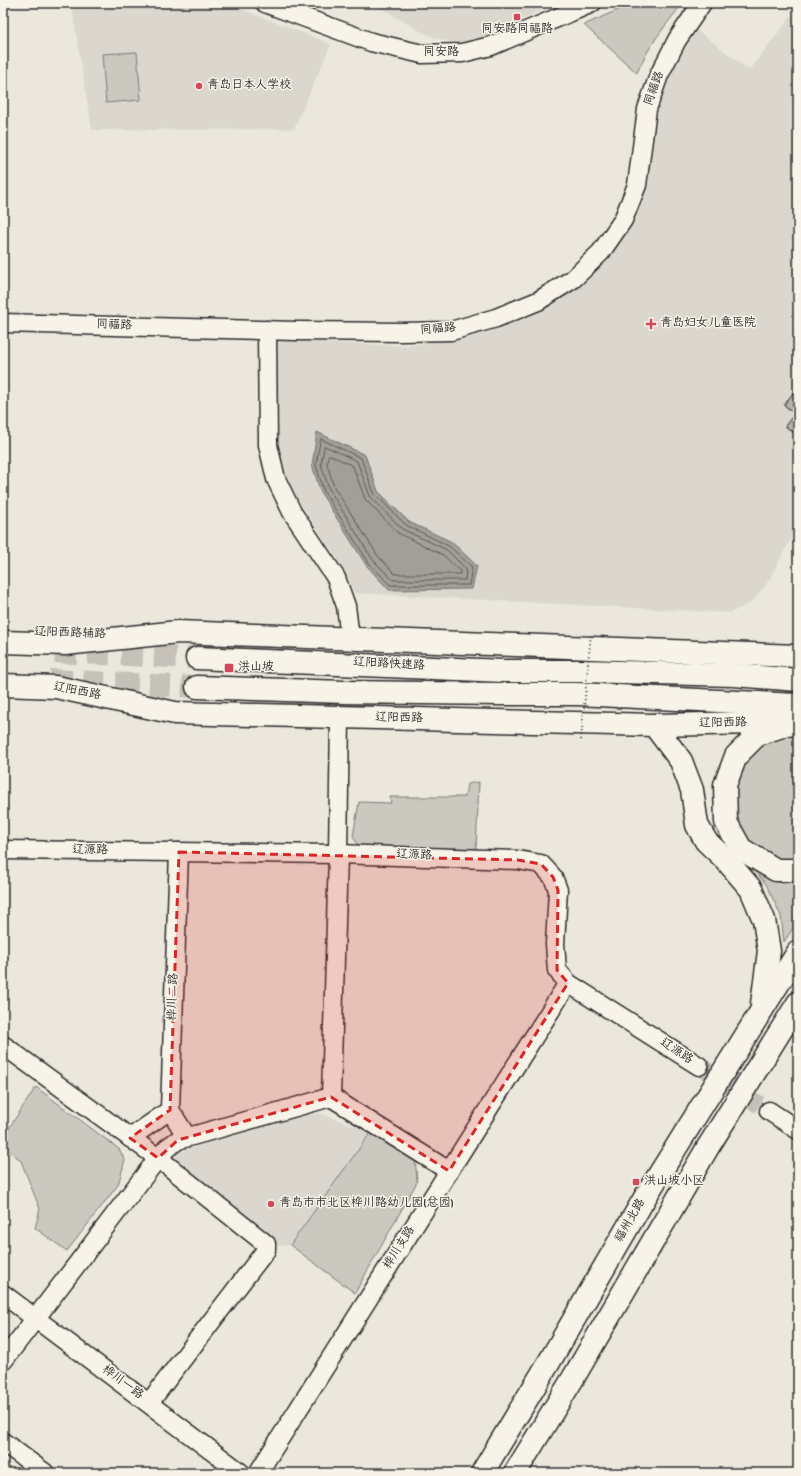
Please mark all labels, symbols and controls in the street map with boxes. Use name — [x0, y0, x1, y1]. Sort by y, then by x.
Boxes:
marker: 同安路同福路 — [512, 12, 522, 22]
place label: 同安路同福路 — [481, 22, 553, 37]
street label: 同安路 — [423, 45, 459, 60]
street label: 同福路 — [641, 69, 668, 108]
place label: 青岛日本人学校 — [207, 78, 291, 93]
marker: 青岛日本人学校 — [194, 81, 204, 91]
place label: 青岛妇女儿童医院 — [660, 315, 756, 331]
street label: 同福路 — [96, 317, 132, 334]
marker: 青岛妇女儿童医院 — [645, 318, 657, 330]
street label: 同福路 — [419, 320, 457, 339]
street label: 辽阳西路辅路 — [34, 625, 106, 642]
street label: 辽阳路快速路 — [353, 654, 425, 674]
place label: 洪山坡 — [238, 660, 274, 675]
marker: 洪山坡 — [223, 662, 235, 674]
street label: 辽阳西路 — [52, 680, 102, 703]
street label: 辽阳西路 — [375, 711, 423, 726]
street label: 辽阳西路 — [699, 716, 747, 731]
street label: 辽源路 — [72, 843, 108, 858]
street label: 辽源路 — [396, 847, 432, 864]
street label: 桦川二路 — [165, 973, 182, 1021]
street label: 辽源路 — [657, 1035, 695, 1068]
place label: 洪山坡小区 — [644, 1174, 704, 1189]
marker: 洪山坡小区 — [631, 1177, 641, 1187]
place label: 青岛市市北区桦川路幼儿园(总园) — [279, 1195, 454, 1211]
street label: 福州北路 — [612, 1196, 649, 1245]
marker: 青岛市市北区桦川路幼儿园(总园) — [266, 1199, 276, 1209]
street label: 桦川支路 — [380, 1223, 419, 1272]
street label: 桦川一路 — [99, 1362, 146, 1403]

